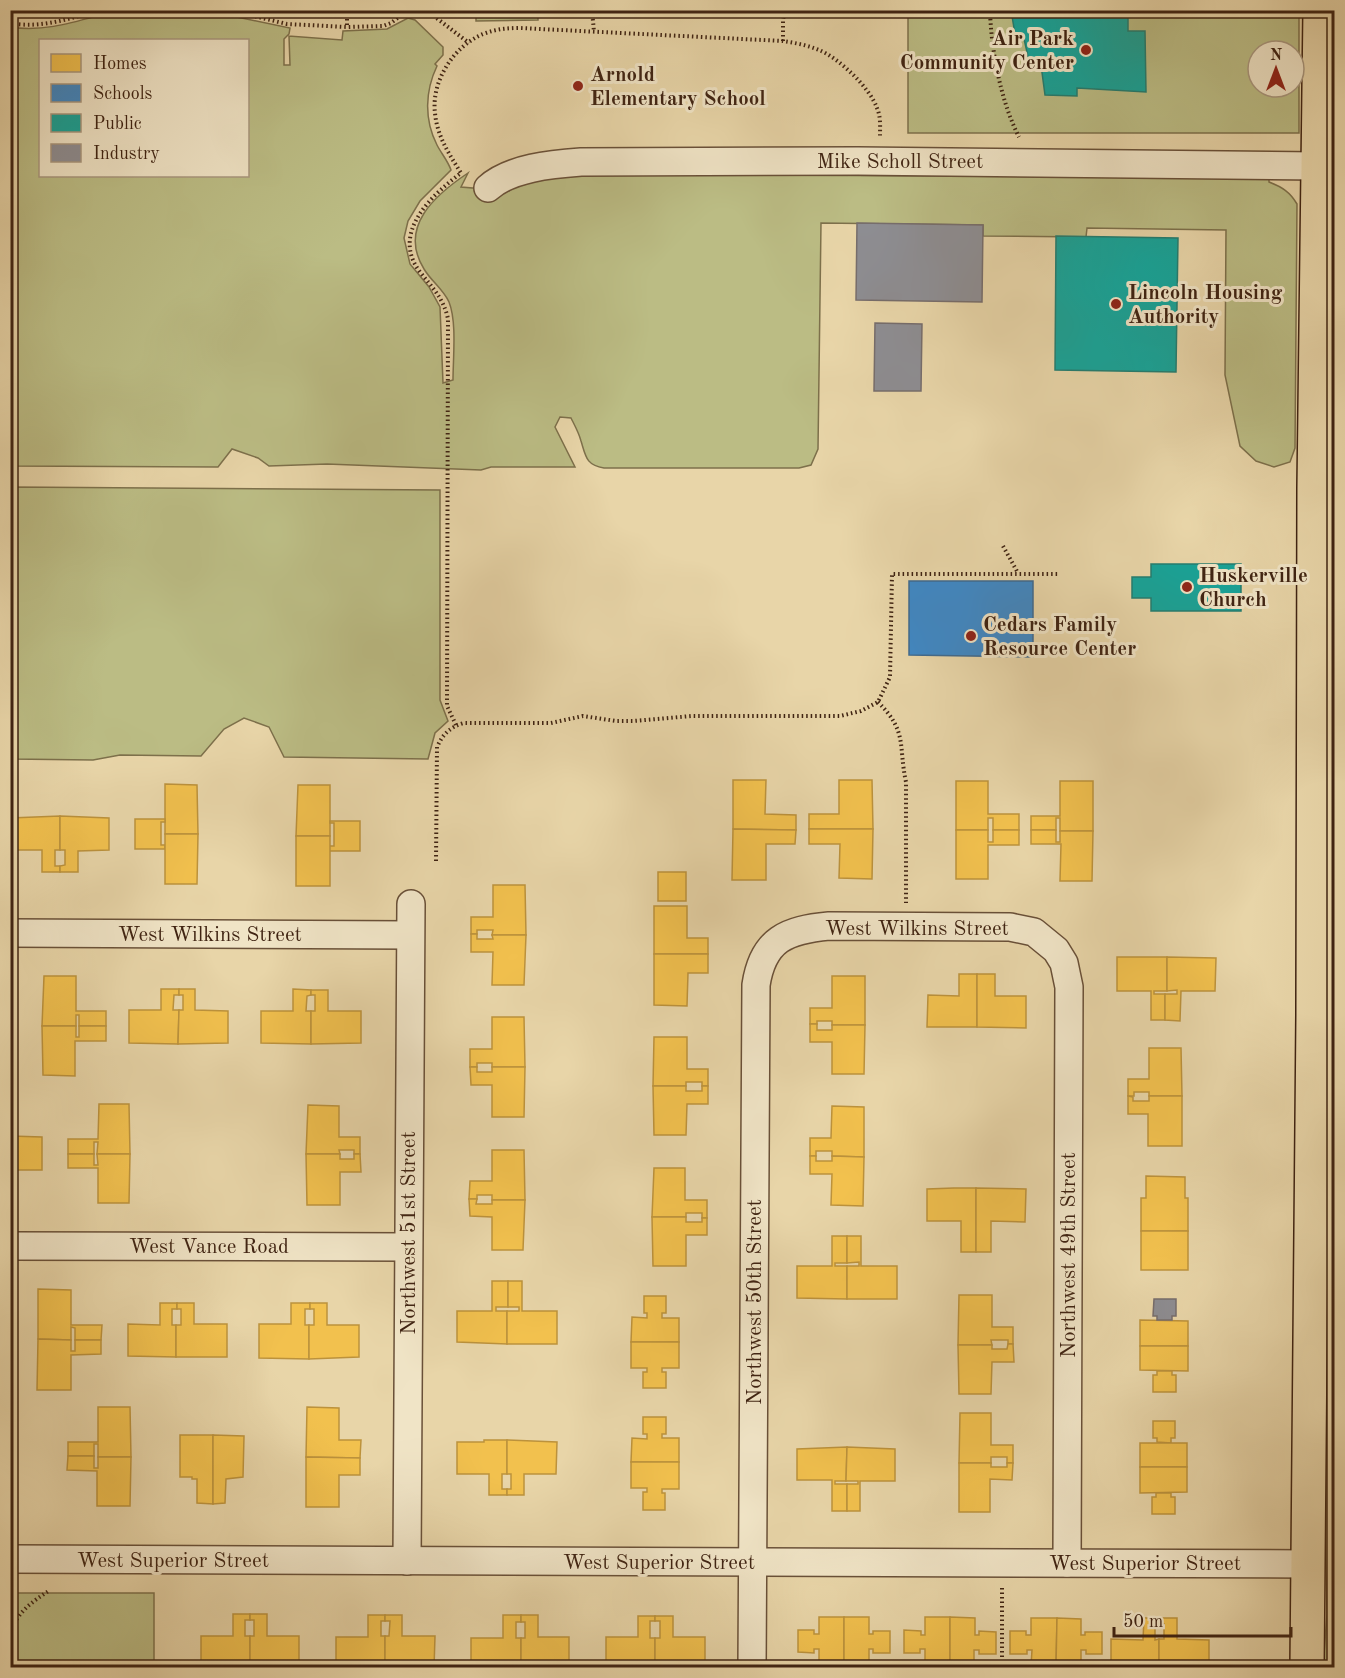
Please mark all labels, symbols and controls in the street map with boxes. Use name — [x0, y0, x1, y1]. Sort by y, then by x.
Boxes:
place label: Air Park Community Center — [900, 29, 1074, 74]
legend — [39, 39, 249, 177]
north arrow — [1246, 39, 1306, 99]
marker: Air Park Community Center — [1079, 43, 1093, 57]
text: N — [1270, 48, 1283, 64]
text: Homes — [93, 55, 147, 73]
place label: Arnold Elementary School — [590, 65, 766, 110]
marker: Arnold Elementary School — [571, 79, 585, 93]
text: Schools — [93, 85, 153, 103]
text: Public — [93, 115, 142, 133]
text: Industry — [93, 145, 160, 163]
street label: Mike Scholl Street — [817, 152, 983, 173]
place label: Lincoln Housing Authority — [1128, 283, 1283, 328]
marker: Lincoln Housing Authority — [1109, 297, 1123, 311]
place label: Huskerville Church — [1199, 566, 1308, 611]
marker: Huskerville Church — [1180, 580, 1194, 594]
place label: Cedars Family Resource Center — [983, 615, 1136, 660]
marker: Cedars Family Resource Center — [964, 629, 978, 643]
street label: West Wilkins Street — [825, 919, 1009, 940]
street label: West Wilkins Street — [118, 925, 302, 946]
street label: Northwest 51st Street — [399, 1131, 420, 1335]
street label: Northwest 49th Street — [1059, 1152, 1080, 1358]
street label: Northwest 50th Street — [745, 1199, 766, 1405]
street label: West Vance Road — [129, 1237, 289, 1258]
street label: West Superior Street — [77, 1551, 269, 1572]
street label: West Superior Street — [563, 1553, 755, 1574]
street label: West Superior Street — [1049, 1554, 1241, 1575]
scale bar — [1114, 1600, 1291, 1638]
text: 50 m — [1123, 1613, 1163, 1631]

